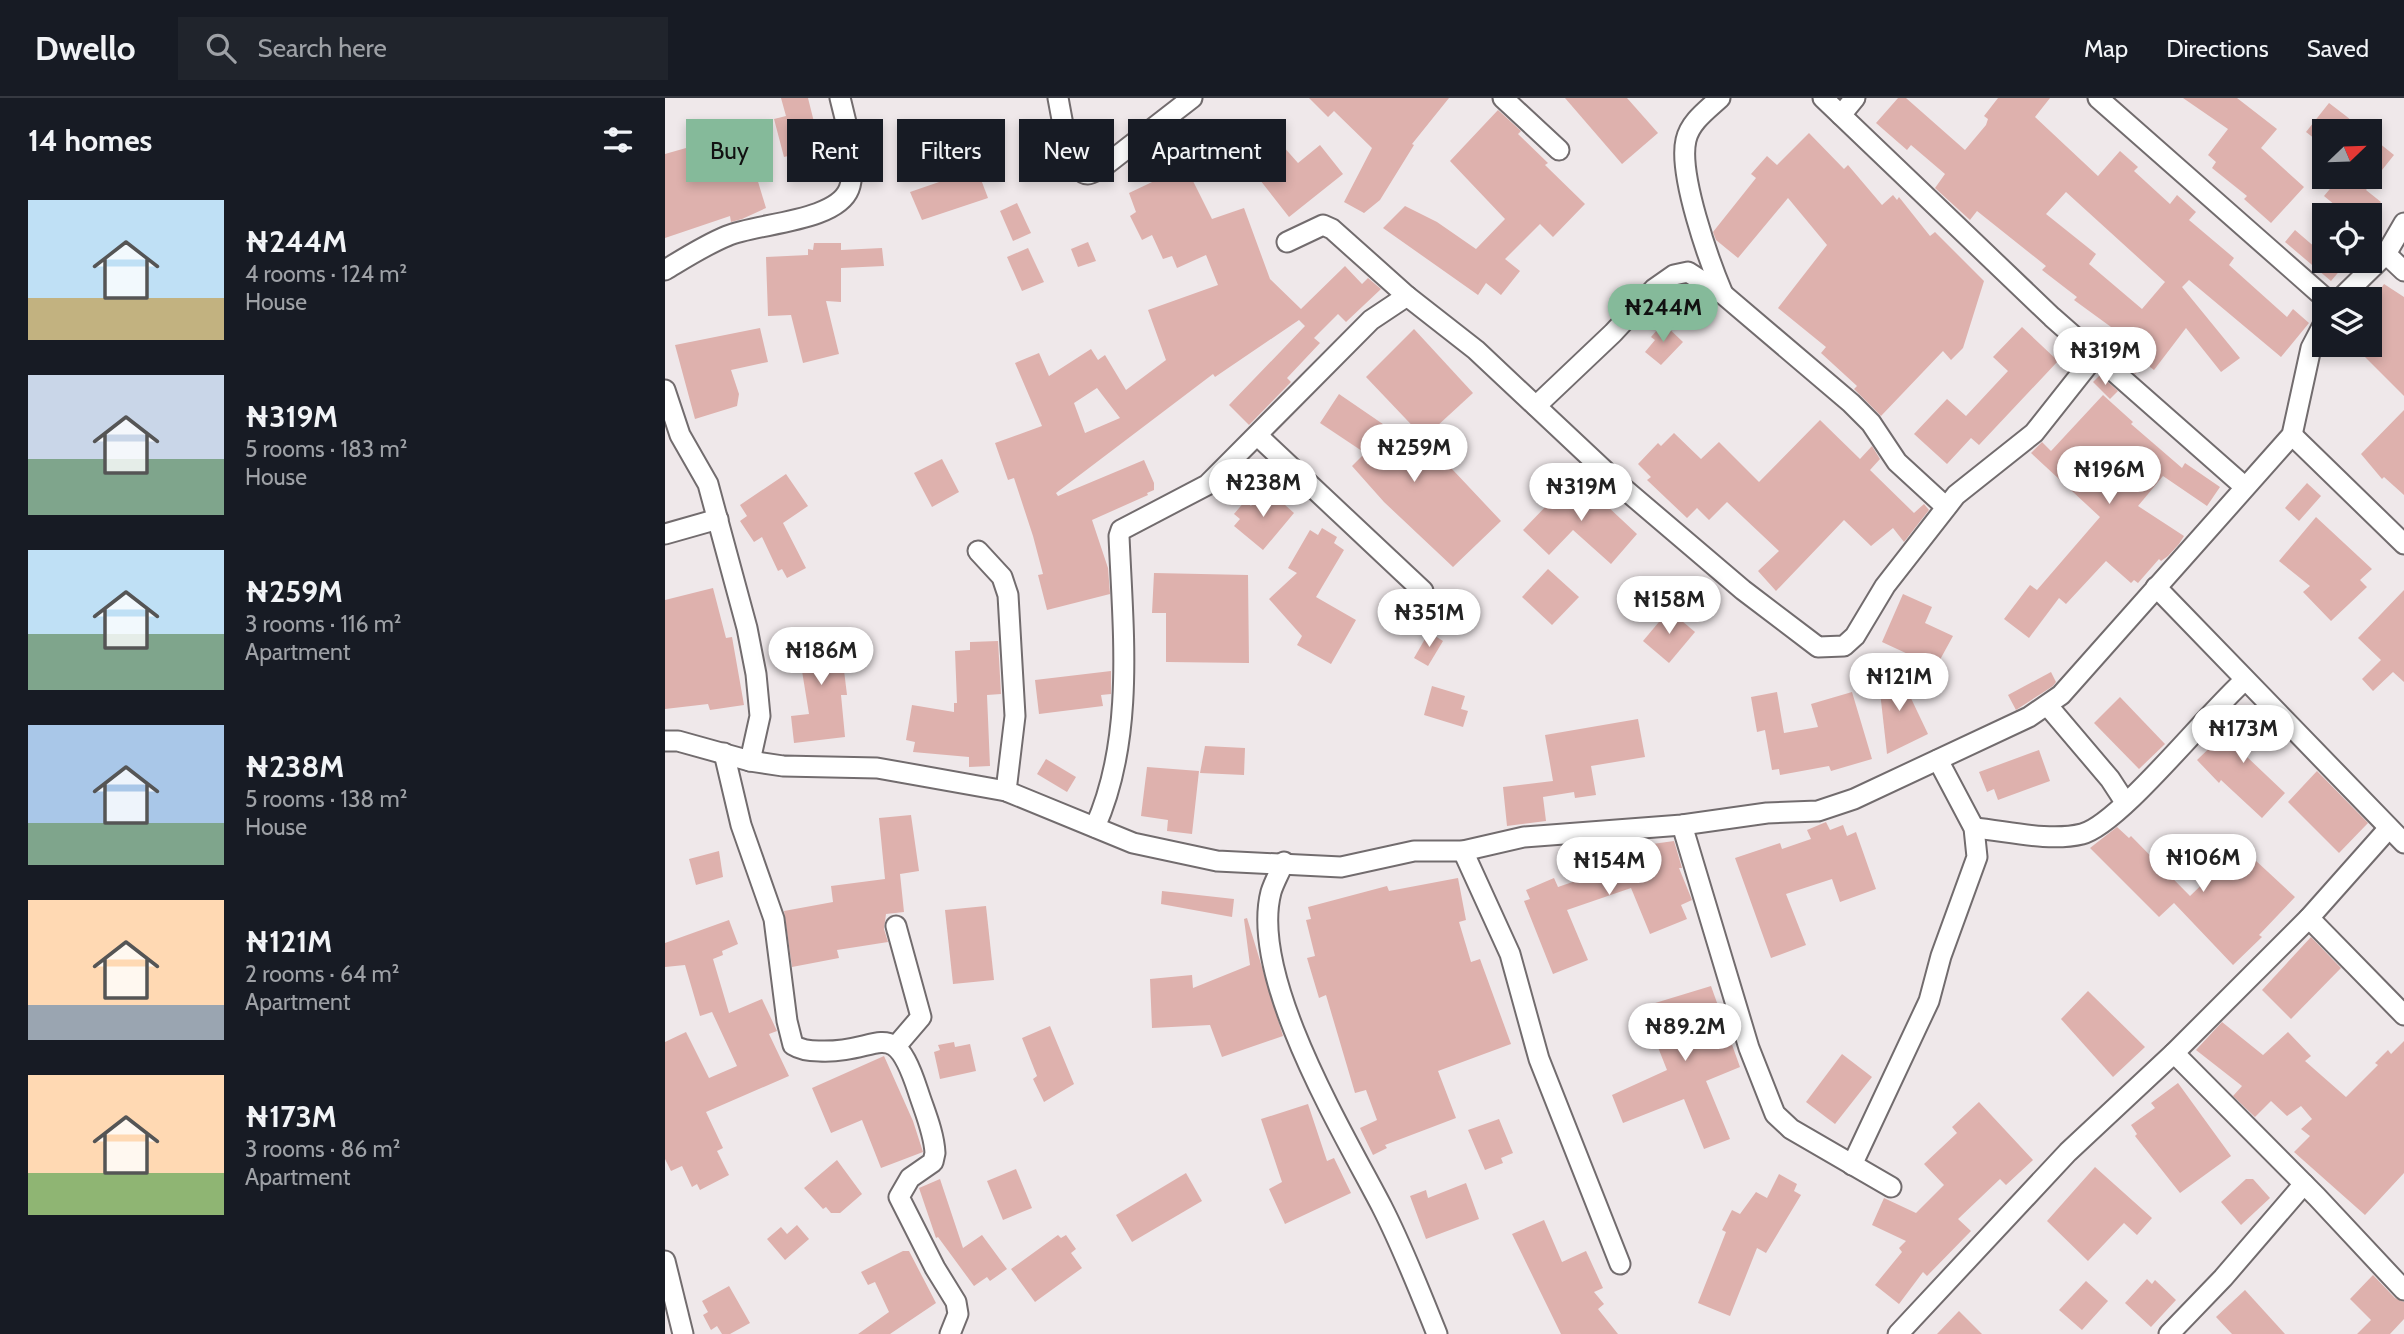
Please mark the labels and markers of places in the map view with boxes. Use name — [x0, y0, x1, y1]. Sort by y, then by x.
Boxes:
pin: ₦244M — [1614, 285, 1712, 344]
pin: ₦319M — [2056, 328, 2154, 387]
pin: ₦259M — [1365, 424, 1463, 484]
pin: ₦196M — [2060, 446, 2158, 506]
pin: ₦238M — [1214, 460, 1312, 519]
pin: ₦319M — [1532, 464, 1630, 523]
pin: ₦158M — [1620, 576, 1718, 636]
pin: ₦351M — [1380, 589, 1478, 649]
pin: ₦186M — [772, 628, 870, 687]
pin: ₦121M — [1850, 654, 1948, 713]
pin: ₦173M — [2194, 706, 2292, 765]
pin: ₦106M — [2154, 834, 2252, 894]
pin: ₦154M — [1560, 838, 1658, 897]
pin: ₦89.2M — [1628, 1004, 1742, 1063]

